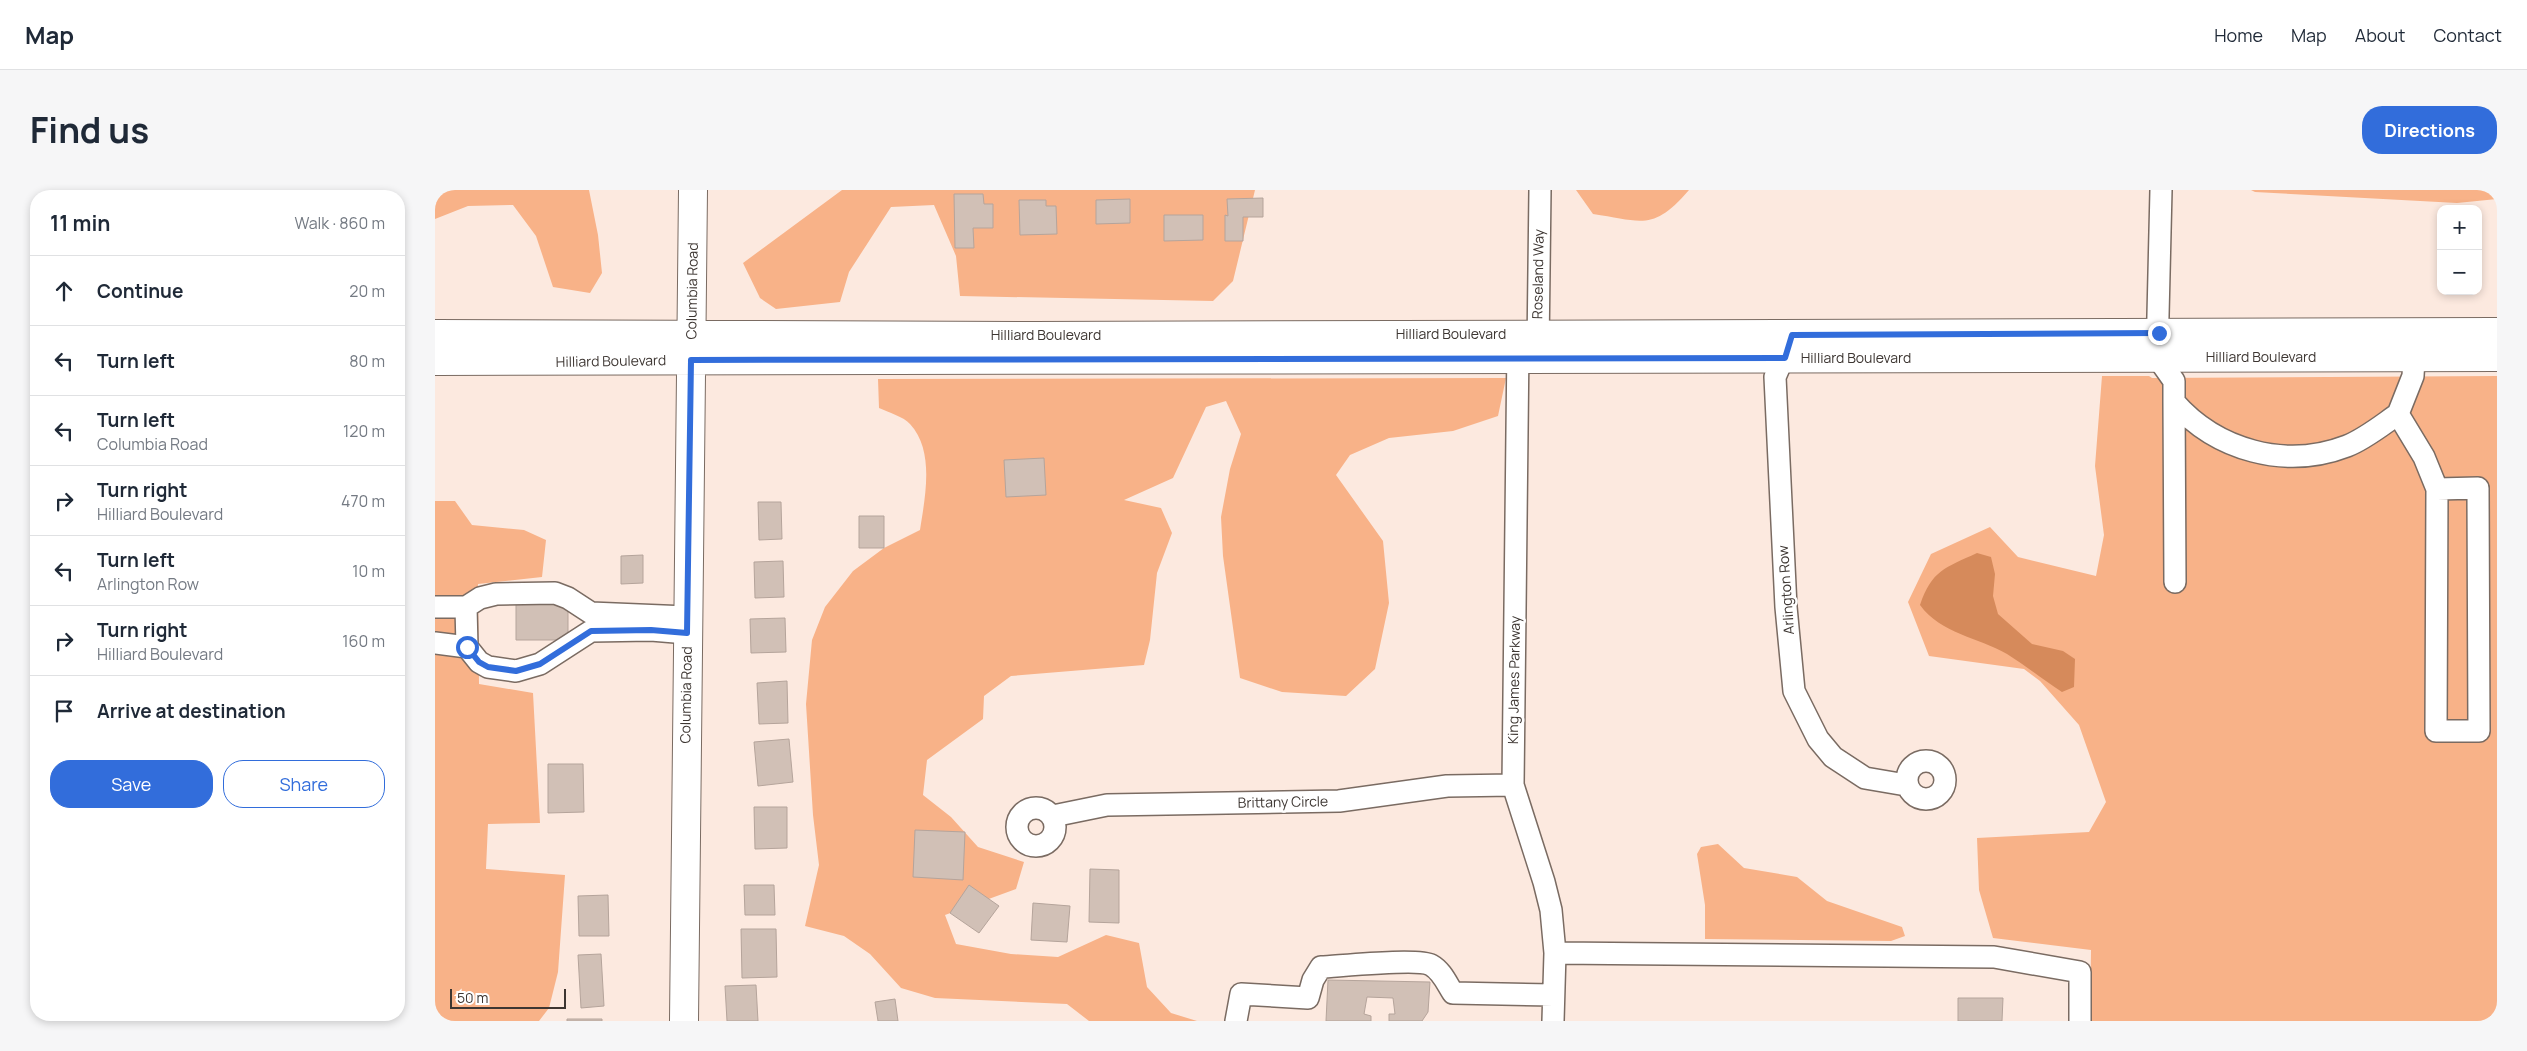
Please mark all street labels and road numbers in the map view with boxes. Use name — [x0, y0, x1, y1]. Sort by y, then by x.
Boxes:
street label: Roseland Way — [1527, 228, 1548, 319]
street label: Columbia Road — [681, 242, 702, 340]
street label: Hilliard Boulevard — [1396, 324, 1506, 343]
street label: Hilliard Boulevard — [991, 325, 1101, 344]
street label: Hilliard Boulevard — [2206, 347, 2316, 366]
street label: Hilliard Boulevard — [1801, 348, 1911, 367]
street label: Hilliard Boulevard — [556, 350, 666, 371]
street label: Arlington Row — [1773, 545, 1798, 635]
street label: King James Parkway — [1503, 615, 1524, 744]
street label: Columbia Road — [675, 646, 696, 744]
street label: Brittany Circle — [1238, 791, 1328, 812]

